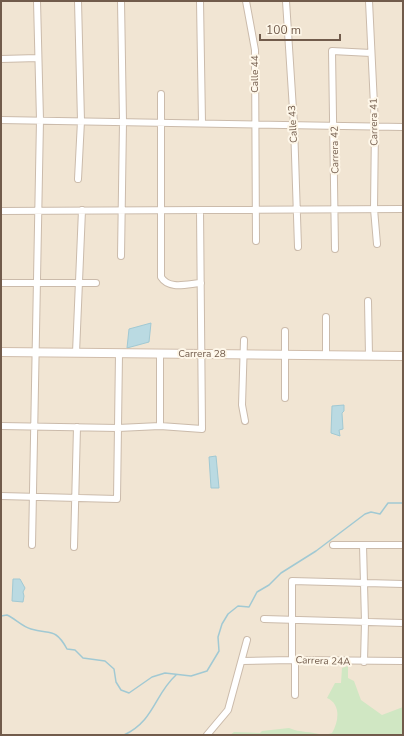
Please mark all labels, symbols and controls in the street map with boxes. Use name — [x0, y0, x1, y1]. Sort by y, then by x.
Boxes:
scale bar — [260, 16, 340, 42]
text: 100 m — [266, 22, 301, 38]
street label: Calle 44 — [248, 55, 262, 93]
street label: Carrera 41 — [367, 98, 381, 146]
street label: Calle 43 — [285, 105, 301, 143]
street label: Carrera 42 — [328, 126, 342, 174]
street label: Carrera 28 — [178, 347, 226, 361]
street label: Carrera 24A — [295, 653, 351, 669]

